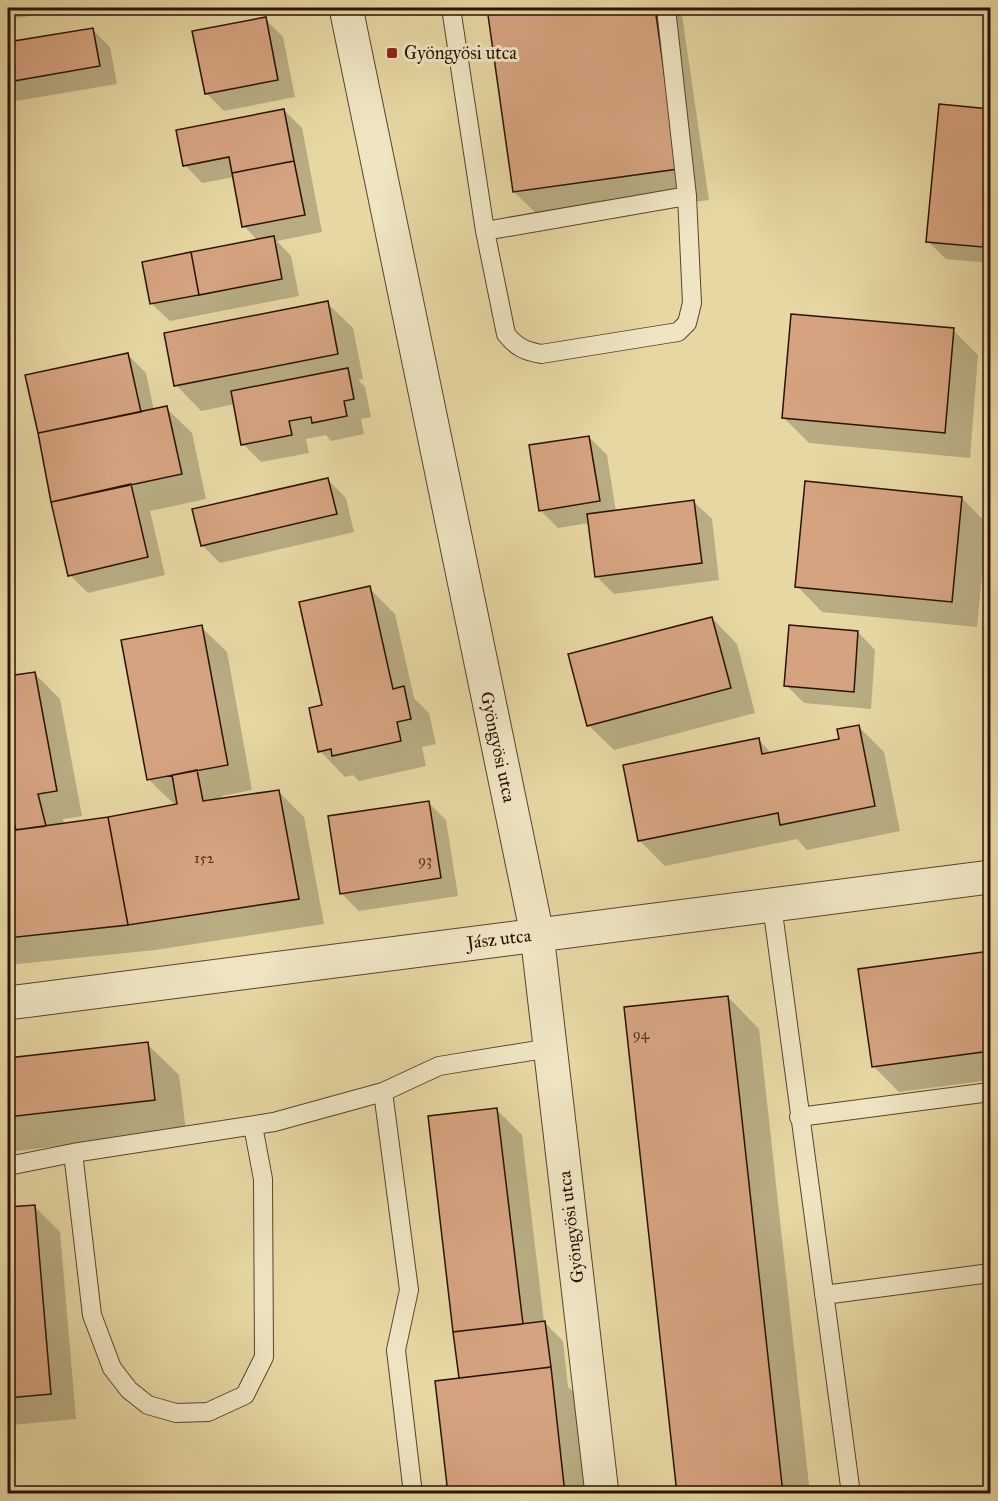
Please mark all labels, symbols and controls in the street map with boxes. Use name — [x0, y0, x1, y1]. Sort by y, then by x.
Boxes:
place label: Gyöngyösi utca — [404, 42, 517, 65]
marker: Gyöngyösi utca — [385, 46, 399, 60]
street label: Gyöngyösi utca — [475, 690, 521, 805]
house number: 152 — [194, 849, 215, 867]
house number: 93 — [418, 851, 432, 869]
street label: Jász utca — [464, 924, 533, 955]
house number: 94 — [633, 1025, 650, 1043]
street label: Gyöngyösi utca — [553, 1169, 590, 1284]

